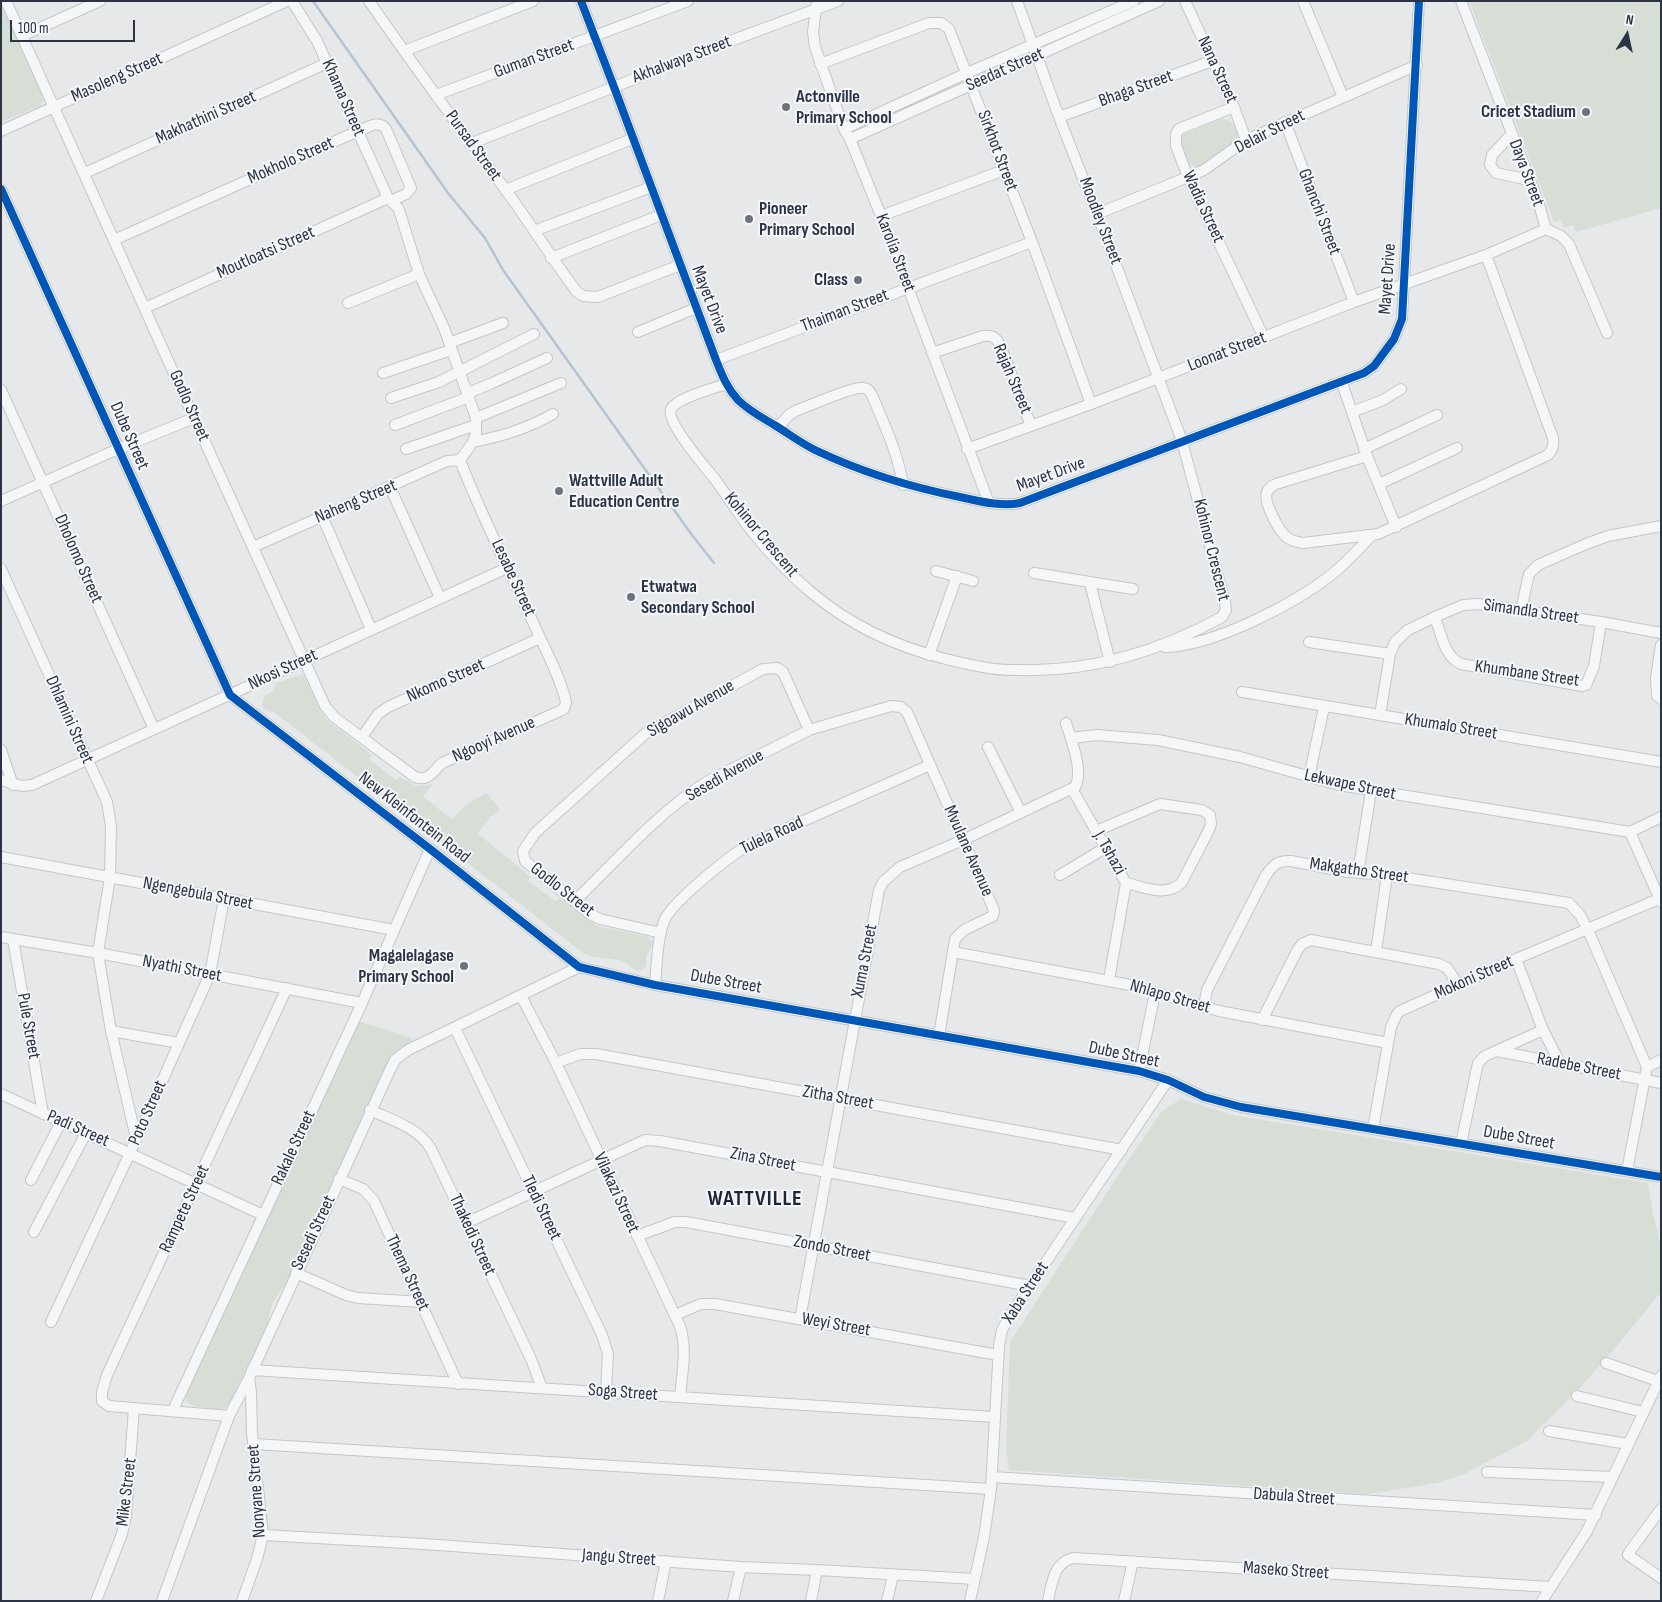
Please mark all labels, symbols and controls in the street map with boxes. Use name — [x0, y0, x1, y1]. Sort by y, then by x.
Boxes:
scale bar — [12, 10, 138, 42]
north arrow — [1602, 10, 1652, 60]
text: N — [1625, 11, 1635, 29]
text: 100 m — [18, 19, 49, 38]
street label: Akhalwaya Street — [630, 31, 734, 89]
street label: Nana Street — [1192, 33, 1242, 107]
street label: Guman Street — [491, 35, 577, 83]
street label: Seedat Street — [963, 43, 1047, 97]
street label: Masoleng Street — [68, 48, 166, 108]
street label: Khama Street — [316, 56, 370, 140]
street label: Bhaga Street — [1096, 66, 1176, 112]
street label: Makhathini Street — [152, 86, 260, 150]
place label: Actonville Primary School — [796, 86, 892, 128]
marker: Actonville Primary School — [780, 101, 792, 113]
place label: Cricet Stadium — [1481, 101, 1576, 123]
street label: Delair Street — [1231, 105, 1309, 159]
marker: Cricet Stadium — [1580, 106, 1592, 118]
street label: Pursad Street — [440, 107, 506, 185]
street label: Sirkhot Street — [972, 108, 1022, 194]
street label: Mokholo Street — [245, 132, 337, 190]
street label: Daya Street — [1503, 136, 1549, 210]
street label: Ghanchi Street — [1293, 166, 1345, 258]
street label: Wadia Street — [1177, 168, 1229, 246]
street label: Moodley Street — [1074, 174, 1126, 268]
place label: Pioneer Primary School — [759, 198, 855, 240]
street label: Karolia Street — [870, 211, 920, 295]
marker: Pioneer Primary School — [743, 213, 755, 225]
street label: Moutloatsi Street — [214, 222, 318, 284]
street label: Mayet Drive — [1375, 243, 1401, 315]
street label: Mayet Drive — [686, 263, 732, 337]
place label: Class — [814, 269, 848, 291]
marker: Class — [852, 274, 864, 286]
street label: Thaiman Street — [798, 284, 892, 338]
street label: Loonat Street — [1185, 327, 1269, 377]
street label: Rajah Street — [988, 341, 1036, 417]
street label: Godlo Street — [164, 367, 214, 445]
street label: Dube Street — [105, 399, 153, 473]
street label: Mayet Drive — [1014, 453, 1088, 497]
place label: Wattville Adult Education Centre — [569, 470, 679, 512]
street label: Naheng Street — [312, 475, 400, 529]
marker: Wattville Adult Education Centre — [553, 485, 565, 497]
street label: Kohinor Crescent — [719, 488, 803, 582]
street label: Kohinor Crescent — [1188, 497, 1234, 603]
street label: Dholomo Street — [49, 511, 107, 607]
street label: Lesabe Street — [486, 536, 540, 620]
place label: Etwatwa Secondary School — [641, 576, 755, 618]
marker: Etwatwa Secondary School — [625, 591, 637, 603]
street label: Simandla Street — [1482, 595, 1580, 629]
street label: Nkosi Street — [245, 645, 321, 695]
street label: Nkomo Street — [404, 654, 488, 708]
street label: Khumbane Street — [1473, 656, 1581, 692]
street label: Dhlamini Street — [40, 673, 98, 767]
street label: Sigoawu Avenue — [644, 675, 738, 743]
street label: Khumalo Street — [1403, 709, 1499, 745]
street label: Ngooyi Avenue — [449, 712, 539, 768]
street label: Sesedi Avenue — [682, 745, 768, 807]
street label: Lekwape Street — [1302, 765, 1398, 805]
street label: New Kleinfontein Road — [354, 768, 474, 868]
street label: Mvulane Avenue — [938, 802, 998, 900]
street label: Tulela Road — [737, 812, 807, 860]
street label: J. Tshazi — [1088, 827, 1130, 879]
street label: Makgatho Street — [1308, 853, 1410, 889]
street label: Godlo Street — [526, 858, 598, 922]
street label: Ngengebula Street — [141, 873, 255, 915]
street label: Xuma Street — [847, 922, 883, 1000]
place label: Magalelagase Primary School — [358, 945, 454, 988]
street label: Nyathi Street — [141, 951, 223, 987]
street label: Mokoni Street — [1431, 951, 1517, 1005]
marker: Magalelagase Primary School — [458, 960, 470, 972]
street label: Dube Street — [689, 965, 763, 999]
street label: Nhlapo Street — [1127, 975, 1213, 1019]
street label: Pule Street — [12, 991, 44, 1061]
street label: Dube Street — [1087, 1037, 1161, 1073]
street label: Radebe Street — [1535, 1048, 1623, 1086]
street label: Poto Street — [124, 1077, 172, 1149]
street label: Zitha Street — [801, 1081, 875, 1115]
street label: Padi Street — [43, 1106, 113, 1152]
street label: Rakale Street — [267, 1107, 321, 1189]
street label: Dube Street — [1482, 1121, 1556, 1155]
street label: Zina Street — [728, 1143, 798, 1177]
street label: Vilakazi Street — [588, 1149, 644, 1237]
street label: Rampete Street — [155, 1162, 215, 1256]
street label: Tledi Street — [516, 1172, 566, 1244]
district label: WATTVILLE — [706, 1186, 804, 1212]
street label: Thakedi Street — [444, 1191, 500, 1279]
street label: Sesedi Street — [287, 1192, 341, 1274]
street label: Zondo Street — [792, 1231, 872, 1267]
street label: Thema Street — [380, 1232, 434, 1314]
street label: Xaba Street — [998, 1258, 1054, 1328]
street label: Weyi Street — [800, 1308, 872, 1342]
street label: Soga Street — [587, 1380, 659, 1406]
street label: Nonyane Street — [243, 1444, 271, 1538]
street label: Mike Street — [112, 1457, 142, 1527]
street label: Dabula Street — [1252, 1483, 1336, 1511]
street label: Jangu Street — [581, 1545, 657, 1571]
street label: Maseko Street — [1242, 1557, 1330, 1585]

